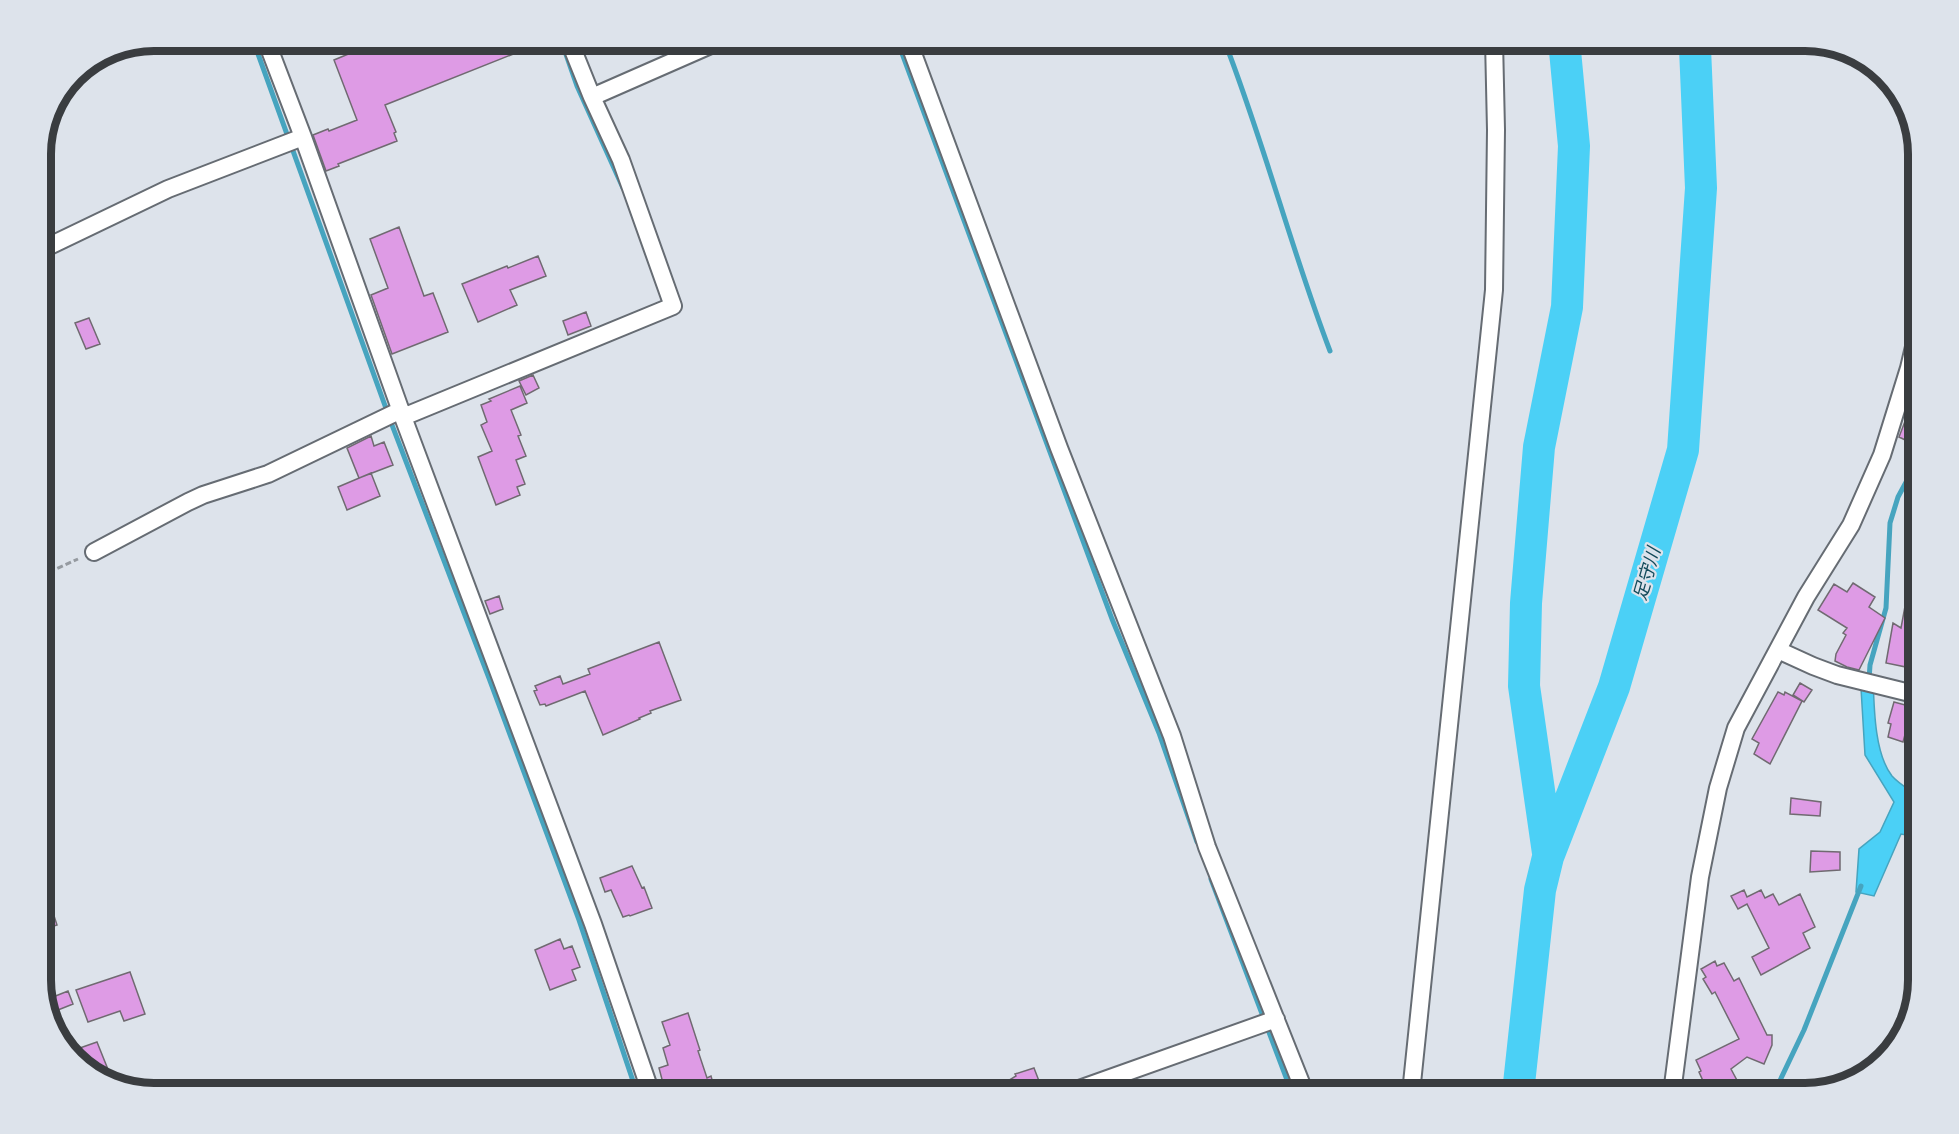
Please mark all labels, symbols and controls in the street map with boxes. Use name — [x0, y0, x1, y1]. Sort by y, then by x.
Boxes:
water label: 足守川 — [1629, 543, 1666, 603]

